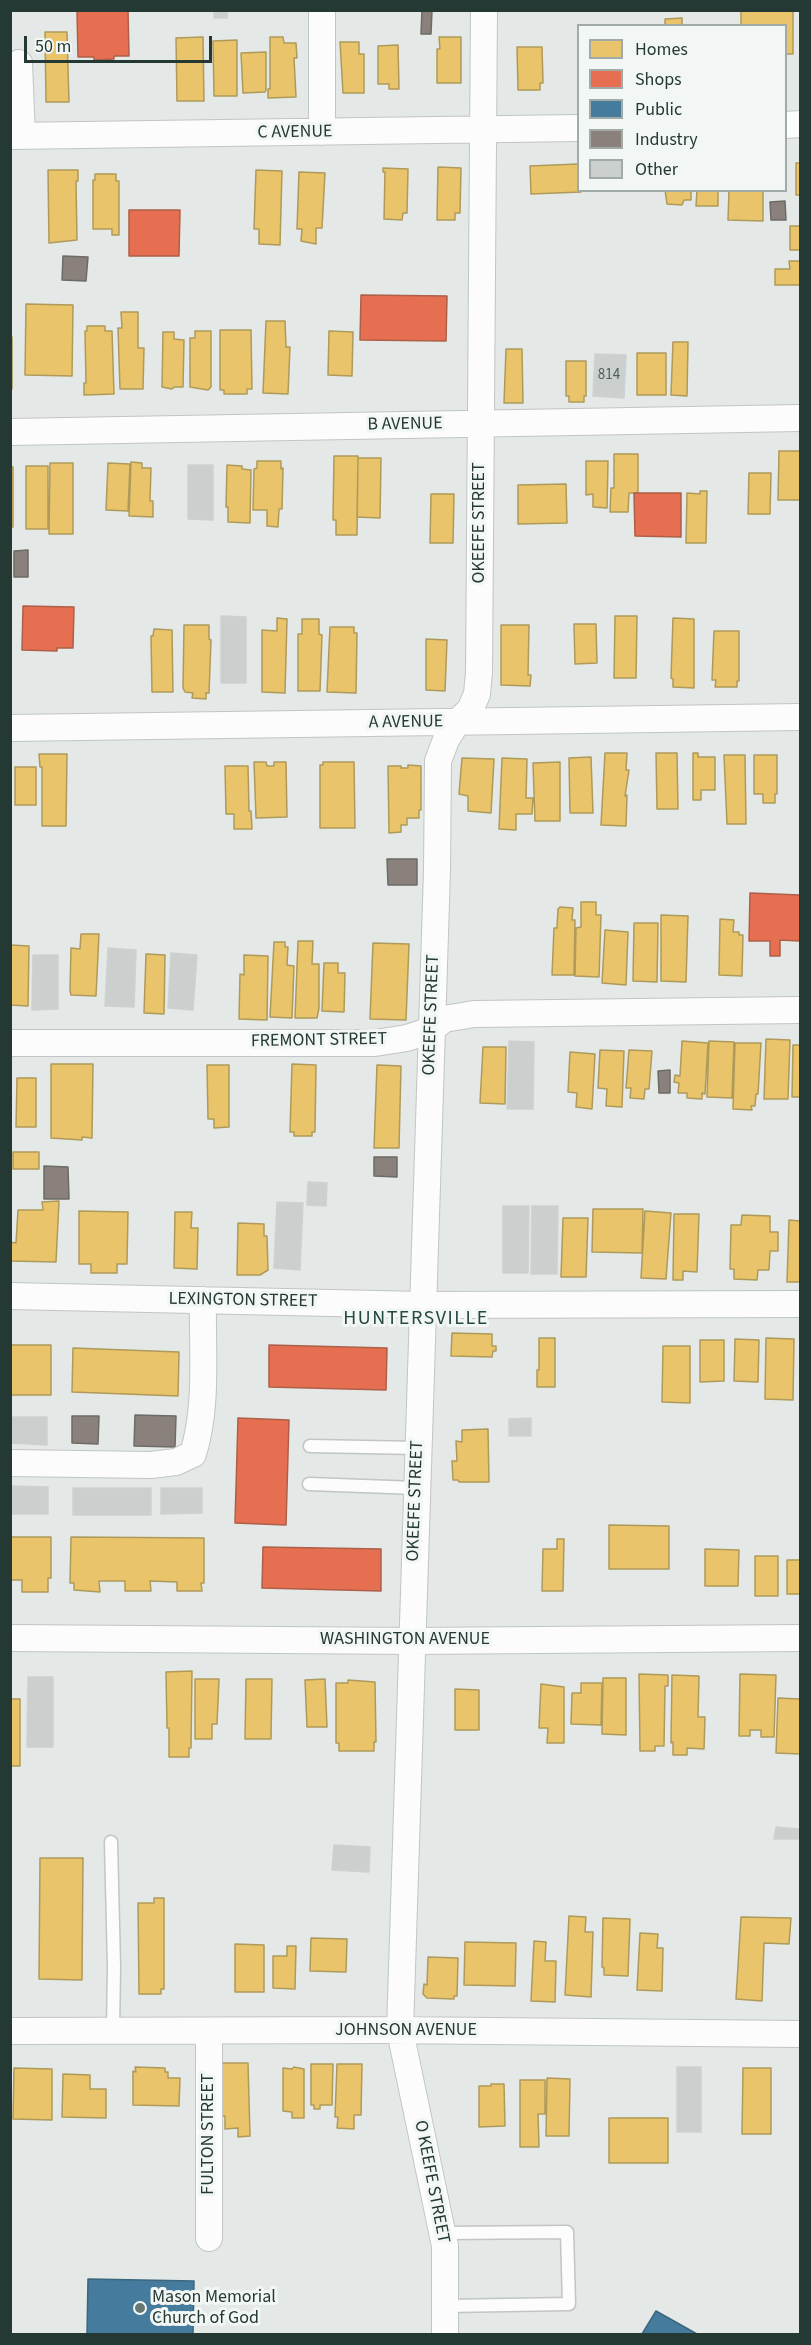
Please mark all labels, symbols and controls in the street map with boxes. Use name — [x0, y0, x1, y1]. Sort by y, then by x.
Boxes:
scale bar — [27, 24, 214, 62]
legend — [577, 24, 787, 192]
text: 50 m — [35, 34, 71, 59]
text: Homes — [635, 37, 688, 62]
text: Shops — [635, 67, 682, 92]
text: Public — [635, 97, 682, 122]
street label: C AVENUE — [257, 122, 333, 144]
text: Industry — [635, 127, 698, 152]
text: Other — [635, 157, 678, 182]
house number: 814 — [598, 367, 620, 385]
street label: B AVENUE — [367, 414, 443, 436]
street label: OKEEFE STREET — [469, 462, 491, 584]
street label: A AVENUE — [369, 712, 443, 734]
street label: OKEEFE STREET — [419, 954, 445, 1076]
street label: FREMONT STREET — [251, 1029, 387, 1053]
street label: LEXINGTON STREET — [168, 1289, 318, 1313]
district label: HUNTERSVILLE — [343, 1308, 489, 1332]
street label: OKEEFE STREET — [403, 1440, 429, 1562]
street label: WASHINGTON AVENUE — [320, 1629, 490, 1651]
street label: JOHNSON AVENUE — [335, 2020, 477, 2042]
street label: FULTON STREET — [198, 2073, 220, 2195]
street label: O KEEFE STREET — [409, 2119, 453, 2245]
place label: Mason Memorial Church of God — [152, 2287, 276, 2330]
marker: Mason Memorial Church of God — [133, 2301, 147, 2315]

